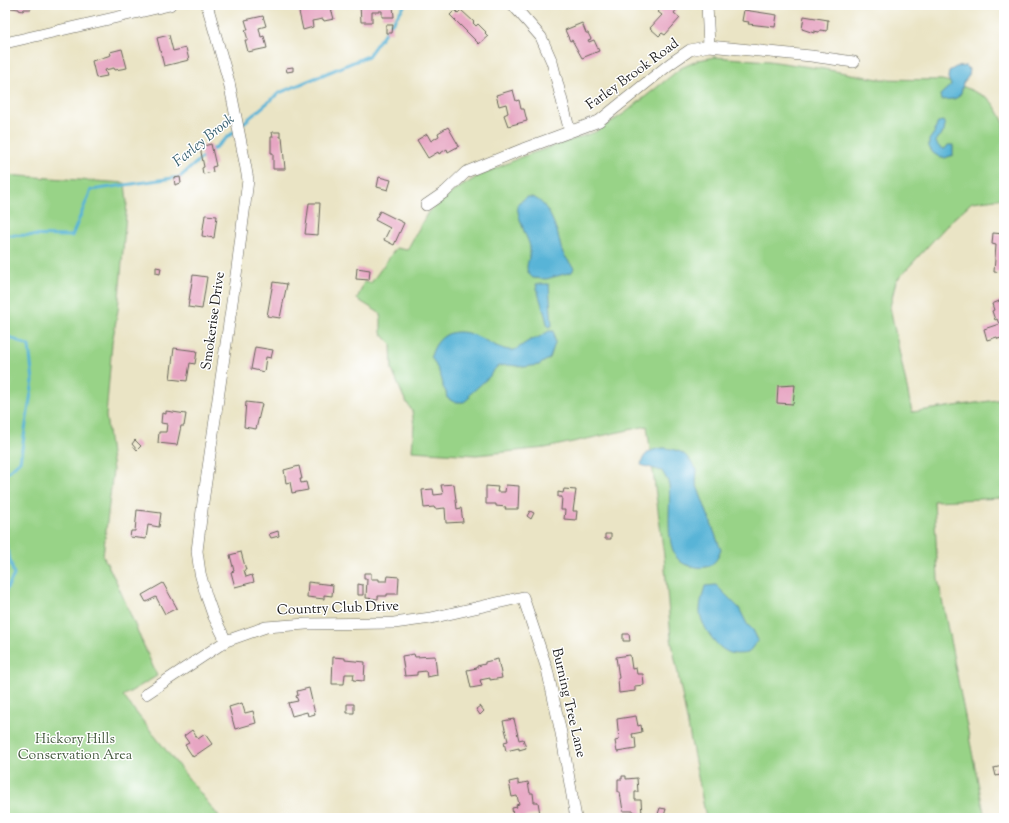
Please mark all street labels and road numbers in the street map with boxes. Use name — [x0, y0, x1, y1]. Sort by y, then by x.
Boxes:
street label: Farley Brook Road — [582, 34, 684, 116]
street label: Smokerise Drive — [197, 270, 231, 372]
street label: Country Club Drive — [277, 597, 399, 621]
street label: Burning Tree Lane — [546, 646, 590, 760]

